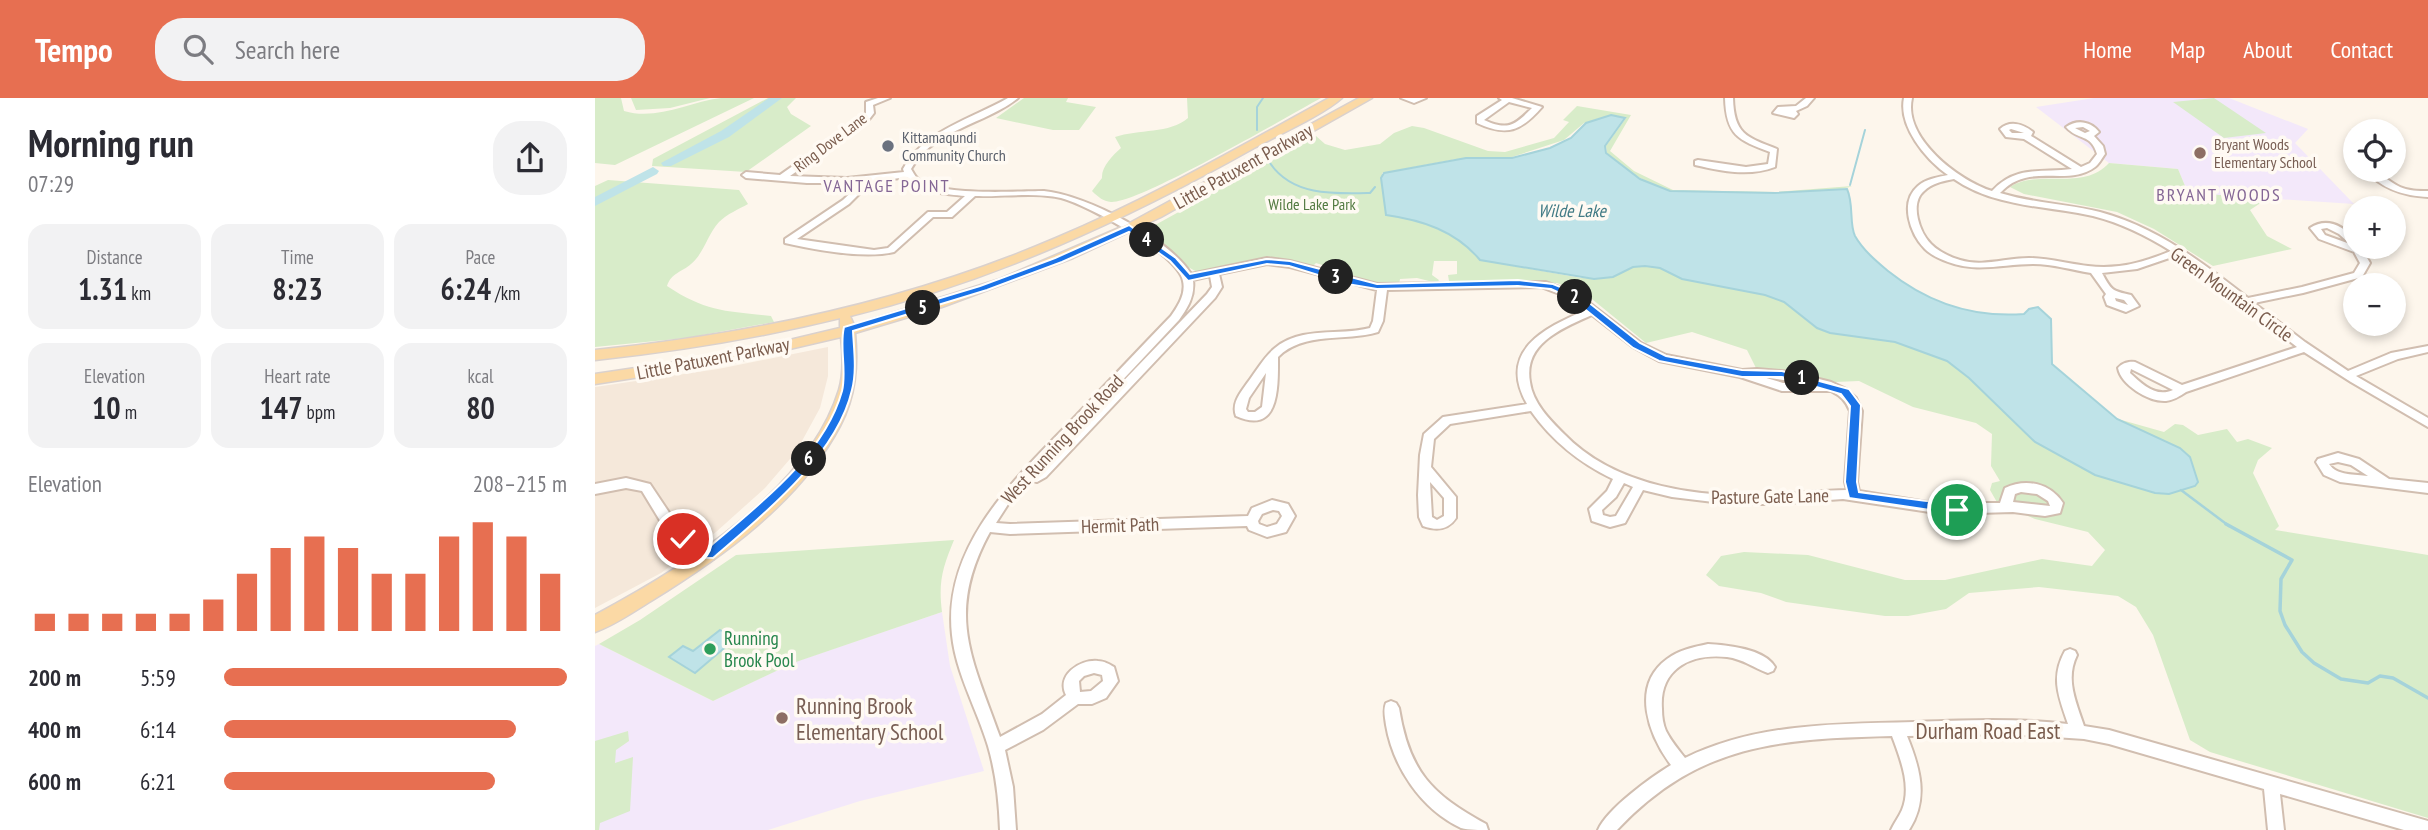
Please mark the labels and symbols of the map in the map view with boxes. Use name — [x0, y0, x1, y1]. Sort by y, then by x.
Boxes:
street label: Ring Dove Lane — [790, 108, 870, 176]
street label: Little Patuxent Parkway — [1169, 118, 1317, 214]
place label: Kittamaqundi Community Church — [902, 127, 1006, 165]
place label: Bryant Woods Elementary School — [2214, 134, 2317, 172]
marker: Kittamaqundi Community Church — [880, 138, 896, 154]
marker: Bryant Woods Elementary School — [2192, 145, 2208, 161]
district label: VANTAGE POINT — [822, 174, 951, 197]
district label: BRYANT WOODS — [2156, 183, 2282, 206]
park label: Wilde Lake Park — [1268, 194, 1357, 214]
water label: Wilde Lake — [1538, 199, 1608, 222]
pin: 4 — [1129, 222, 1165, 258]
street label: Green Mountain Circle — [2166, 241, 2298, 347]
pin: 3 — [1319, 260, 1353, 294]
pin: 2 — [1557, 280, 1593, 314]
pin: 5 — [905, 290, 941, 326]
street label: Little Patuxent Parkway — [635, 331, 792, 385]
pin: 1 — [1785, 360, 1819, 396]
street label: West Running Brook Road — [996, 369, 1128, 509]
pin: 6 — [791, 442, 827, 476]
pin — [1927, 480, 1987, 540]
street label: Pasture Gate Lane — [1711, 483, 1829, 509]
pin — [653, 509, 713, 569]
street label: Hermit Path — [1080, 512, 1160, 538]
place label: Running Brook Pool — [724, 626, 795, 672]
marker: Running Brook Pool — [702, 641, 718, 657]
place label: Running Brook Elementary School — [796, 691, 944, 746]
marker: Running Brook Elementary School — [774, 710, 790, 726]
street label: Durham Road East — [1916, 716, 2061, 745]

